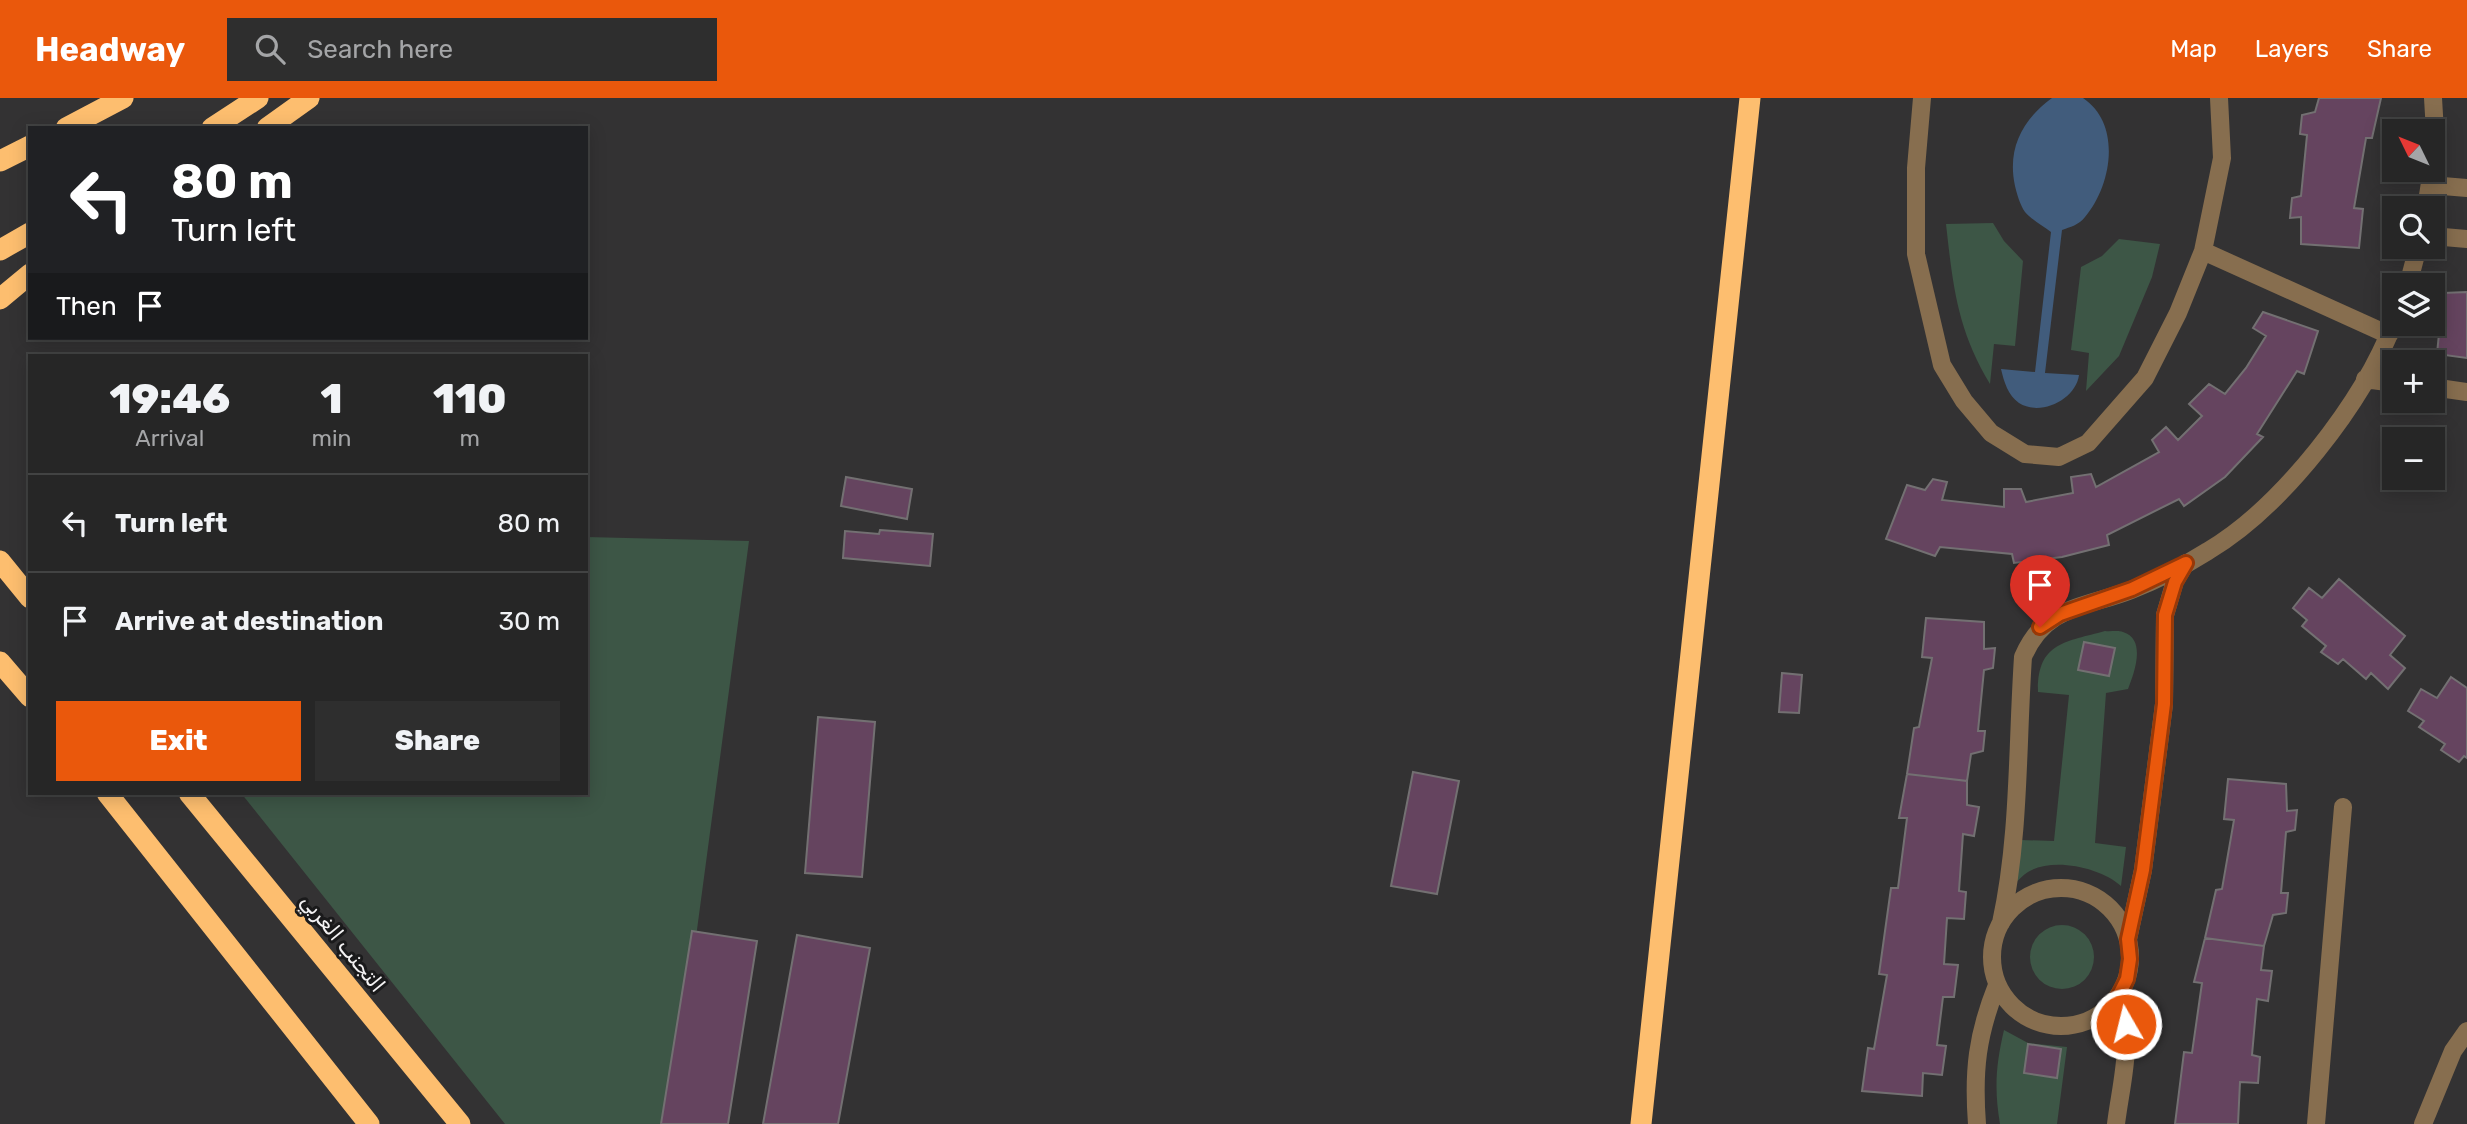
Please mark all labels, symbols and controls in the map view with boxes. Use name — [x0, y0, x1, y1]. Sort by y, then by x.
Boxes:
search box — [227, 18, 717, 81]
text: Headway — [35, 30, 185, 69]
icon: search — [251, 30, 289, 68]
text: Search here — [307, 34, 453, 65]
text: Map — [2170, 35, 2217, 63]
text: Layers — [2255, 35, 2329, 63]
text: Share — [2367, 35, 2432, 63]
north arrow — [2382, 119, 2445, 182]
map controls — [2382, 119, 2445, 490]
text: 80 m — [171, 152, 293, 210]
icon: left — [56, 154, 147, 245]
button: search — [2382, 196, 2445, 259]
text: Turn left — [171, 211, 296, 249]
button: layers — [2382, 273, 2445, 336]
icon: arrive — [131, 287, 169, 325]
text: Then — [56, 291, 117, 322]
button: + — [2382, 350, 2445, 413]
text: 19:46 — [109, 374, 230, 424]
text: 1 — [320, 374, 343, 424]
text: 110 — [433, 374, 507, 424]
text: Arrival — [135, 424, 204, 452]
text: min — [312, 424, 352, 452]
text: m — [460, 424, 480, 452]
button: − — [2382, 427, 2445, 490]
icon: left — [56, 504, 94, 542]
text: Turn left — [115, 508, 227, 539]
text: 80 m — [497, 508, 560, 539]
pin — [2010, 555, 2070, 627]
icon: arrive — [2021, 566, 2059, 604]
icon: arrive — [56, 602, 94, 640]
text: Arrive at destination — [115, 606, 383, 637]
text: 30 m — [498, 606, 560, 637]
button: Exit — [56, 701, 301, 781]
button: Share — [315, 701, 560, 781]
street label: التجنب الغربي — [293, 889, 391, 999]
position arrow — [2089, 987, 2163, 1061]

